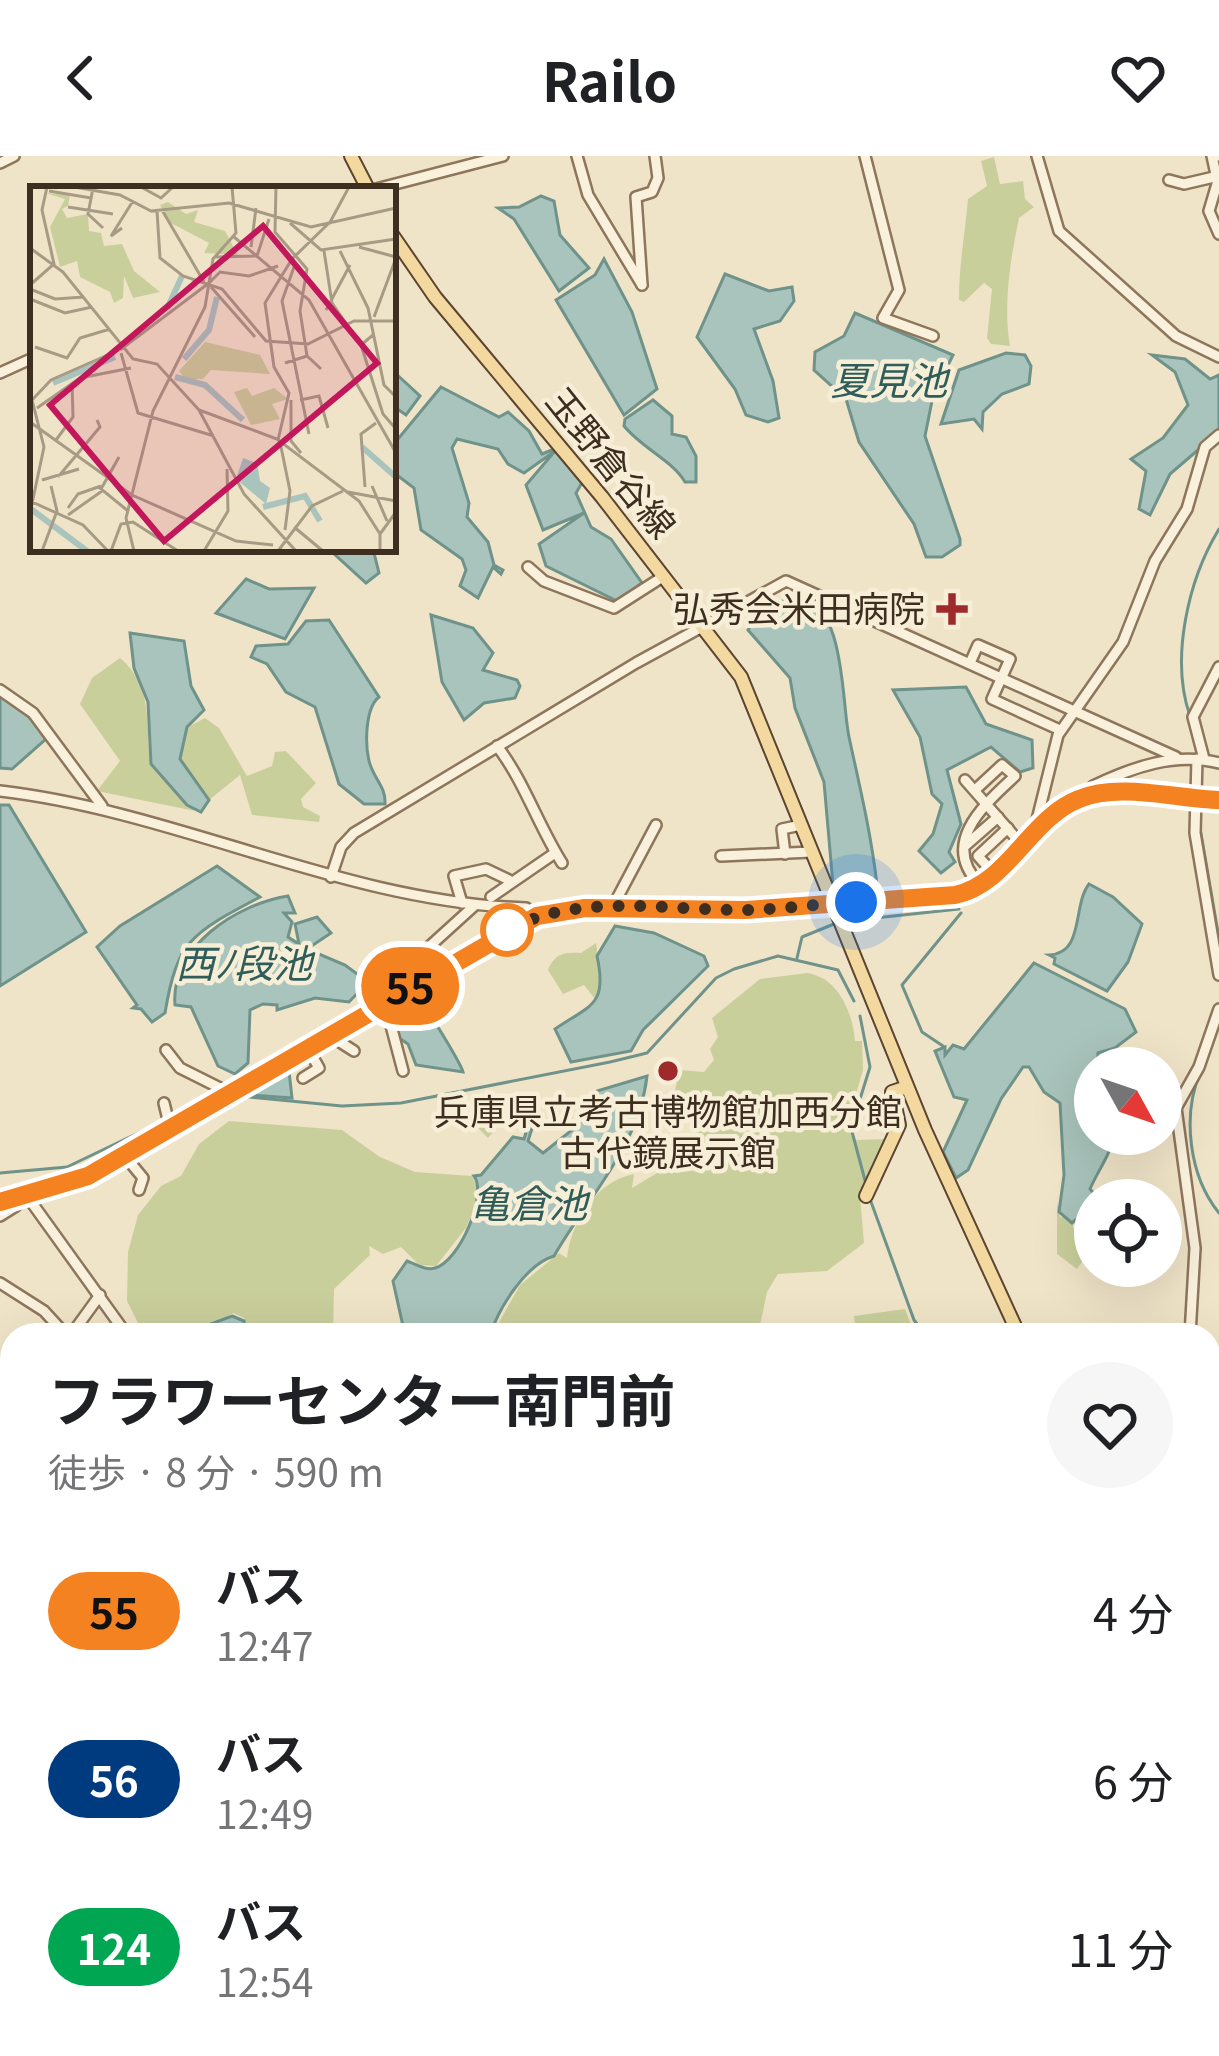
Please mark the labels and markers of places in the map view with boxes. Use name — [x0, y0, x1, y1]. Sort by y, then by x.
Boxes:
place label: 弘秀会米田病院 — [673, 580, 925, 632]
marker: 弘秀会米田病院 — [936, 593, 968, 625]
unlabelled marker — [482, 905, 532, 955]
marker: 兵庫県立考古博物館加西分館 古代鏡展示館 — [655, 1058, 681, 1084]
place label: 兵庫県立考古博物館加西分館 古代鏡展示館 — [434, 1083, 902, 1176]

